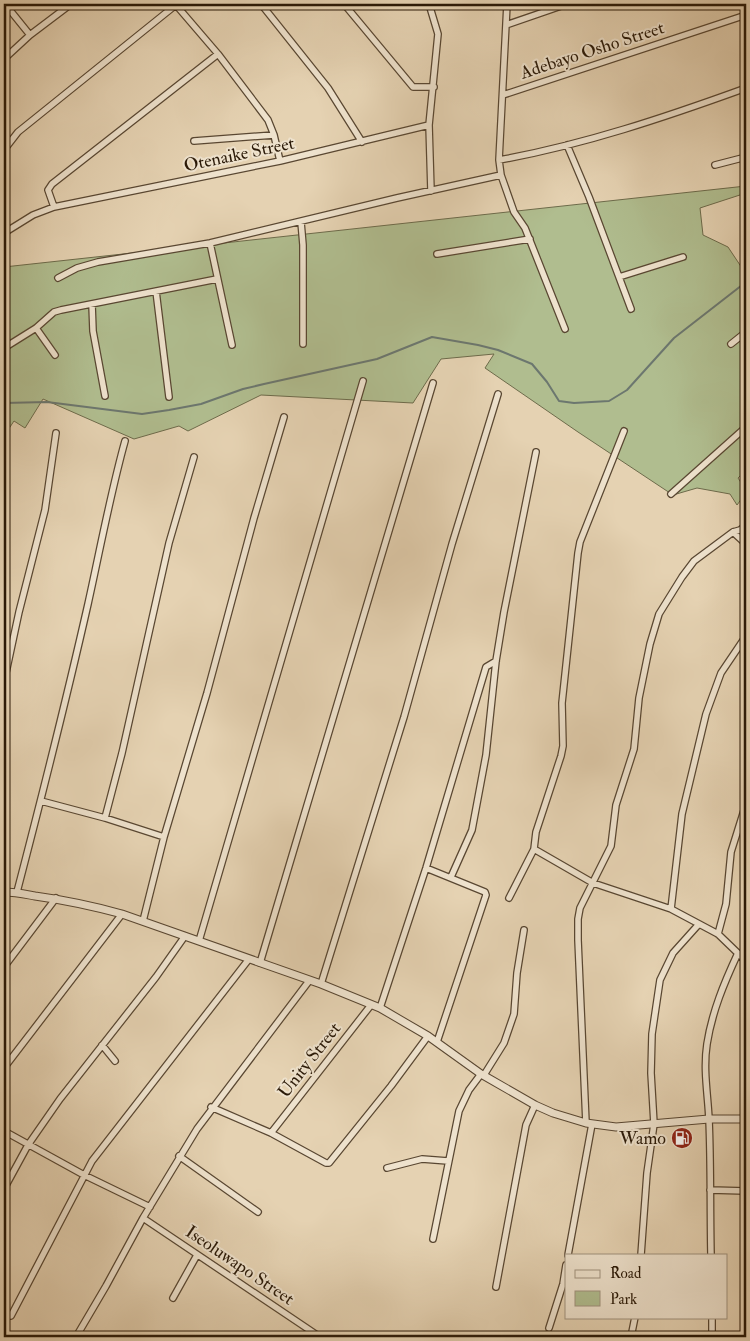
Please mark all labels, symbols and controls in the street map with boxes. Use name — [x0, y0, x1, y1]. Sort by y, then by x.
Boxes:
street label: Adebayo Osho Street — [516, 16, 667, 85]
street label: Otenaike Street — [182, 132, 297, 177]
street label: Unity Street — [273, 1018, 346, 1103]
fuel station icon: Wamo — [670, 1126, 694, 1150]
place label: Wamo — [618, 1127, 666, 1150]
street label: Iseoluwapo Street — [181, 1220, 299, 1310]
legend — [565, 1254, 728, 1318]
text: Road — [610, 1264, 642, 1283]
text: Park — [610, 1290, 637, 1309]

